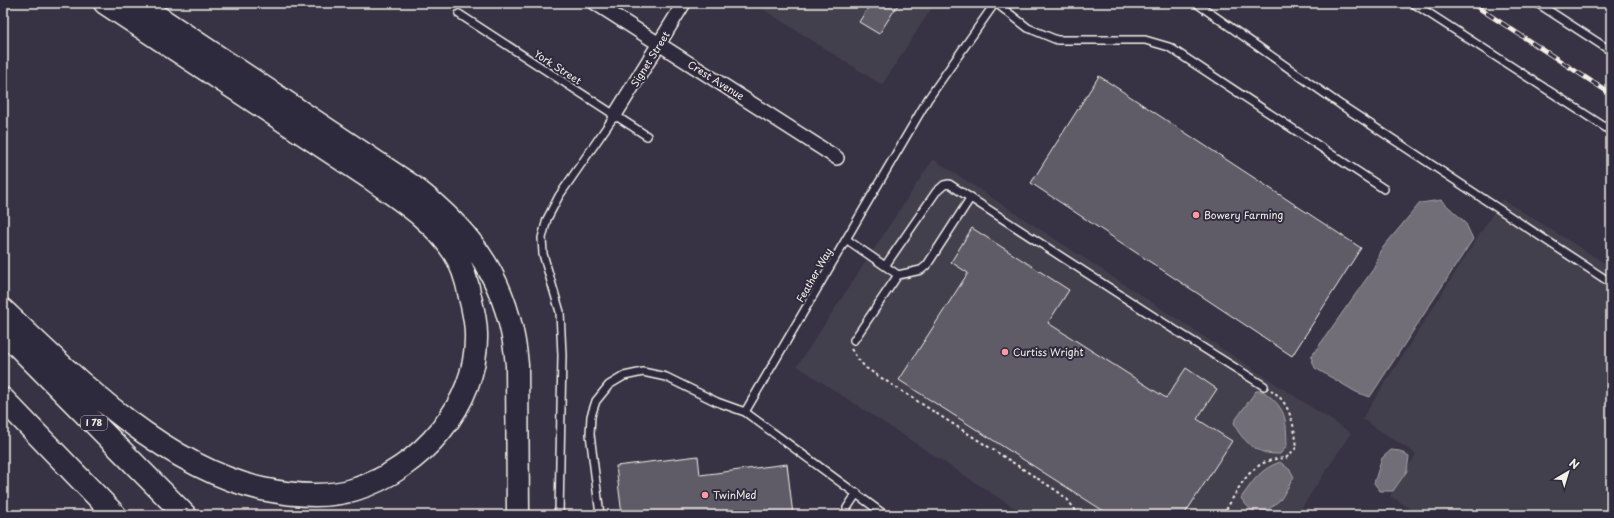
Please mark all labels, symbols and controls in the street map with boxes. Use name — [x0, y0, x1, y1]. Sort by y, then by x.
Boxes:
street label: Signet Street — [627, 28, 673, 89]
street label: York Street — [532, 46, 585, 87]
street label: Crest Avenue — [685, 56, 748, 103]
place label: Bowery Farming — [1204, 207, 1283, 223]
marker: Bowery Farming — [1191, 210, 1201, 220]
street label: Feather Way — [792, 244, 835, 305]
place label: Curtiss Wright — [1013, 344, 1084, 359]
marker: Curtiss Wright — [1000, 347, 1010, 357]
road number: I 78 — [81, 416, 107, 430]
north arrow — [1548, 452, 1588, 492]
text: N — [1566, 454, 1583, 473]
place label: TwinMed — [713, 487, 756, 502]
marker: TwinMed — [700, 490, 710, 500]

